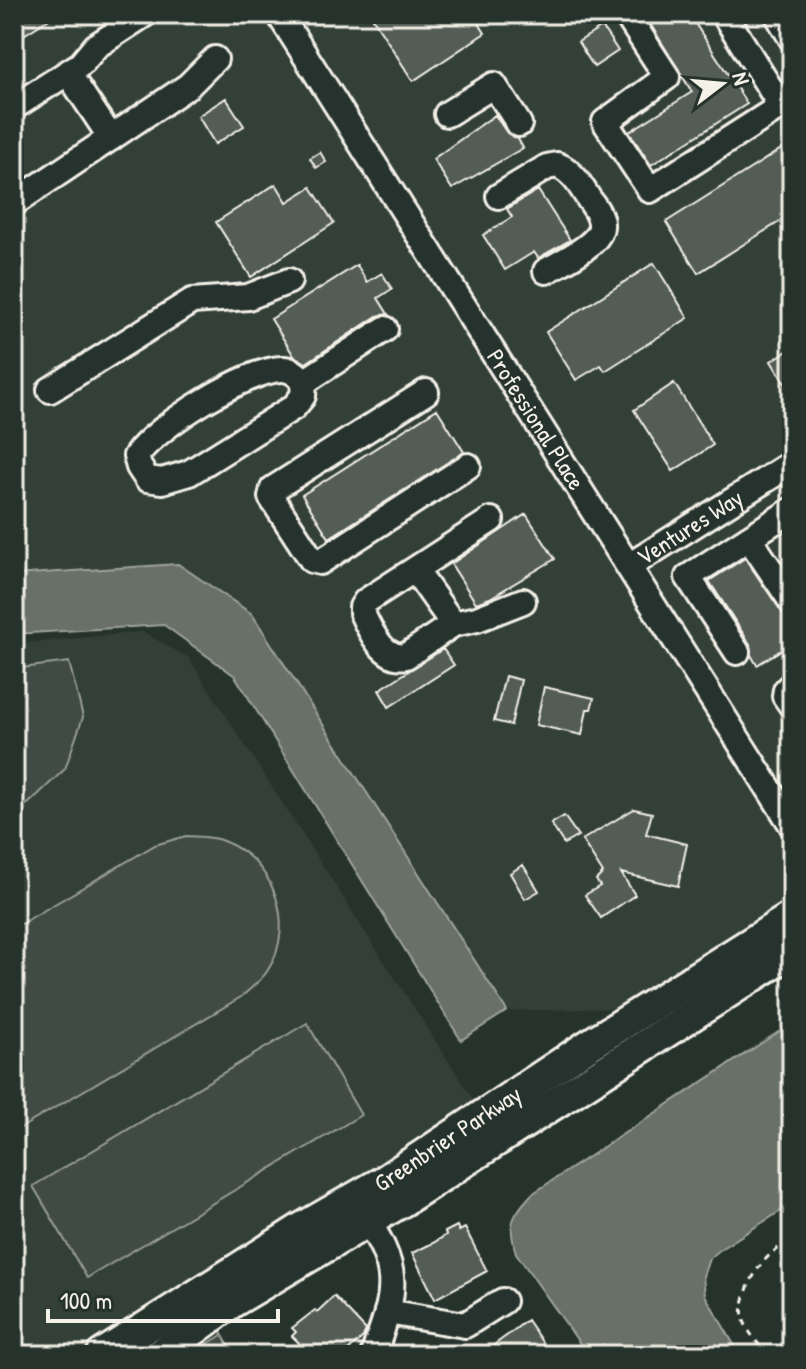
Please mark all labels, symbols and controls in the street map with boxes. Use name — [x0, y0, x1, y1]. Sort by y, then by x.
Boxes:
north arrow — [682, 44, 762, 124]
text: N — [725, 69, 757, 89]
street label: Professional Place — [480, 343, 593, 496]
street label: Ventures Way — [630, 481, 749, 572]
street label: Greenbrier Parkway — [368, 1077, 527, 1198]
scale bar — [48, 1273, 278, 1323]
text: 100 m — [60, 1284, 112, 1316]

